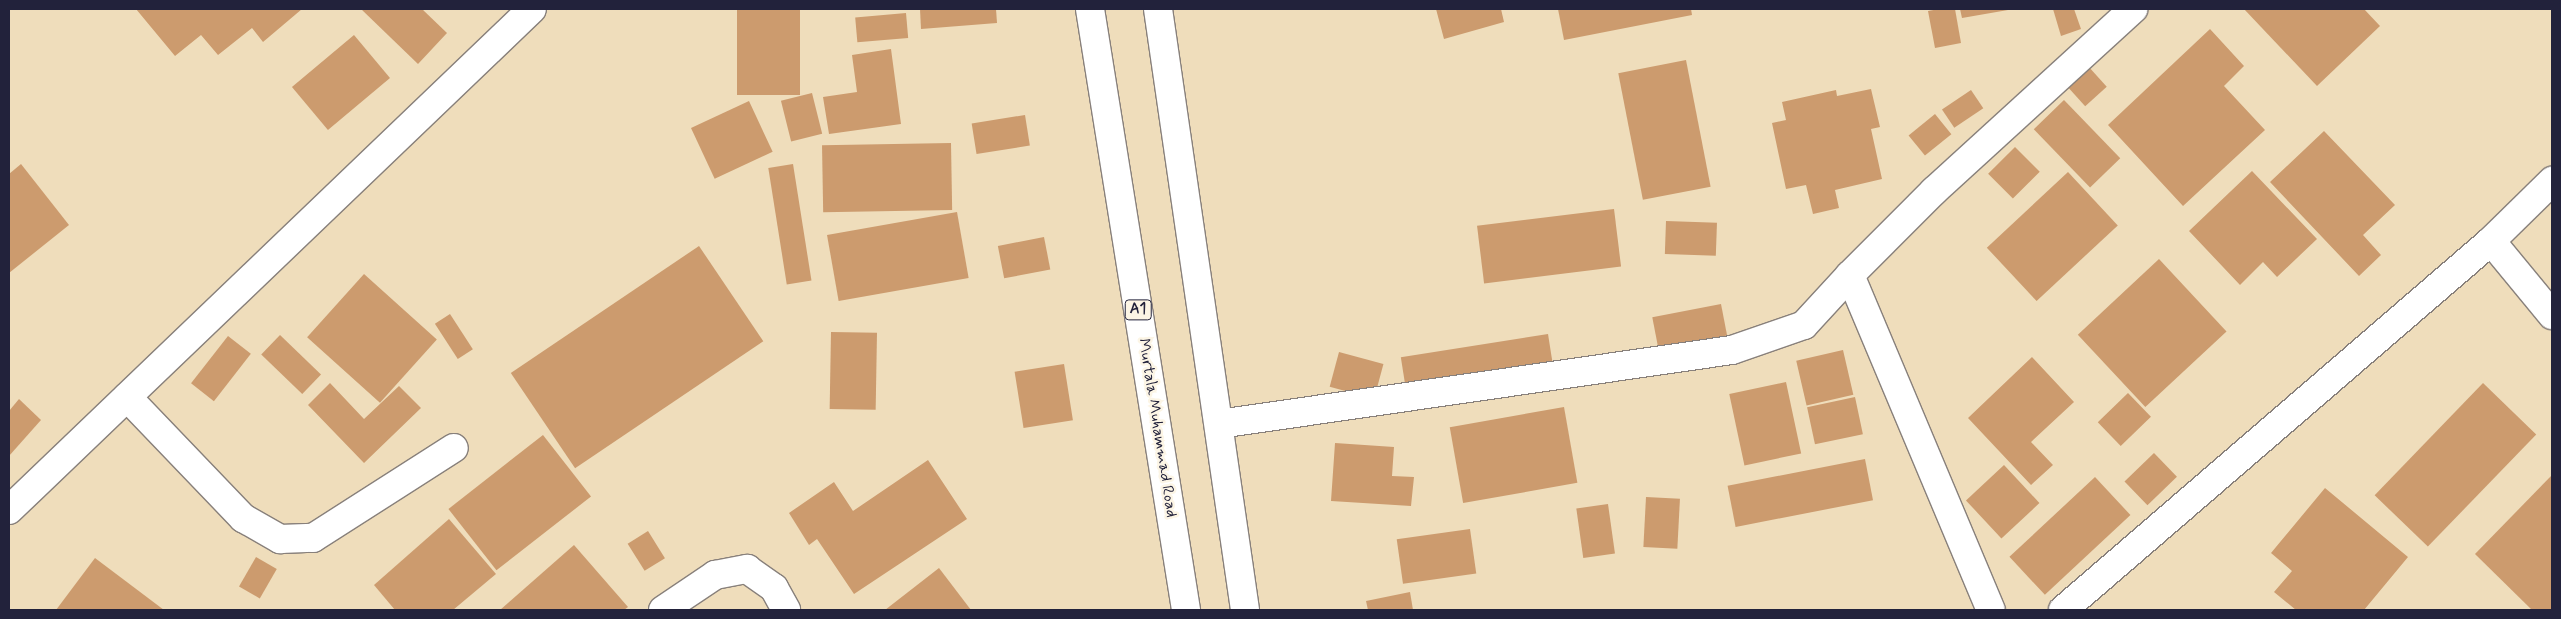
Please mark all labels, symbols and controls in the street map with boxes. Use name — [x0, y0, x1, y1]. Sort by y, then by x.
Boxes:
road number: A1 — [1124, 298, 1152, 322]
street label: Murtala Muhammad Road — [1133, 336, 1181, 520]

